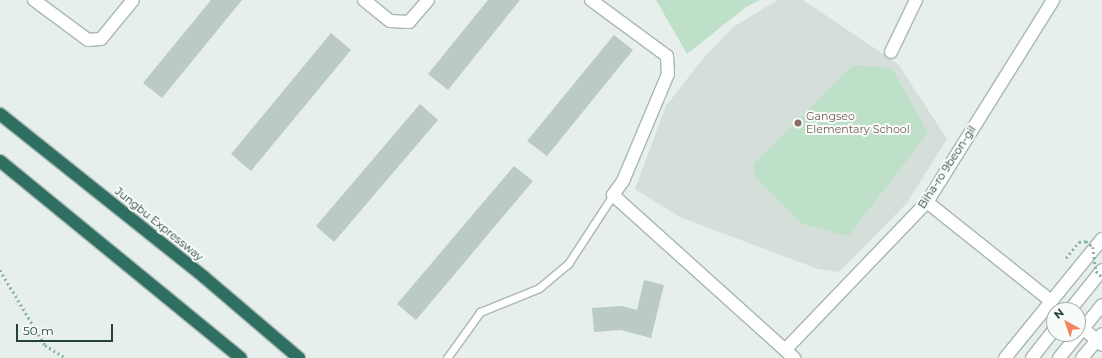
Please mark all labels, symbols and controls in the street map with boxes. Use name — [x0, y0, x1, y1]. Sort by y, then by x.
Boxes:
place label: Gangseo Elementary School — [806, 110, 910, 136]
marker: Gangseo Elementary School — [793, 118, 803, 128]
street label: Biha-ro 9beon-gil — [915, 123, 979, 211]
street label: Jungbu Expressway — [112, 184, 206, 264]
north arrow — [1046, 302, 1086, 342]
text: N — [1051, 305, 1067, 322]
scale bar — [18, 316, 115, 342]
text: 50 m — [23, 323, 54, 338]

